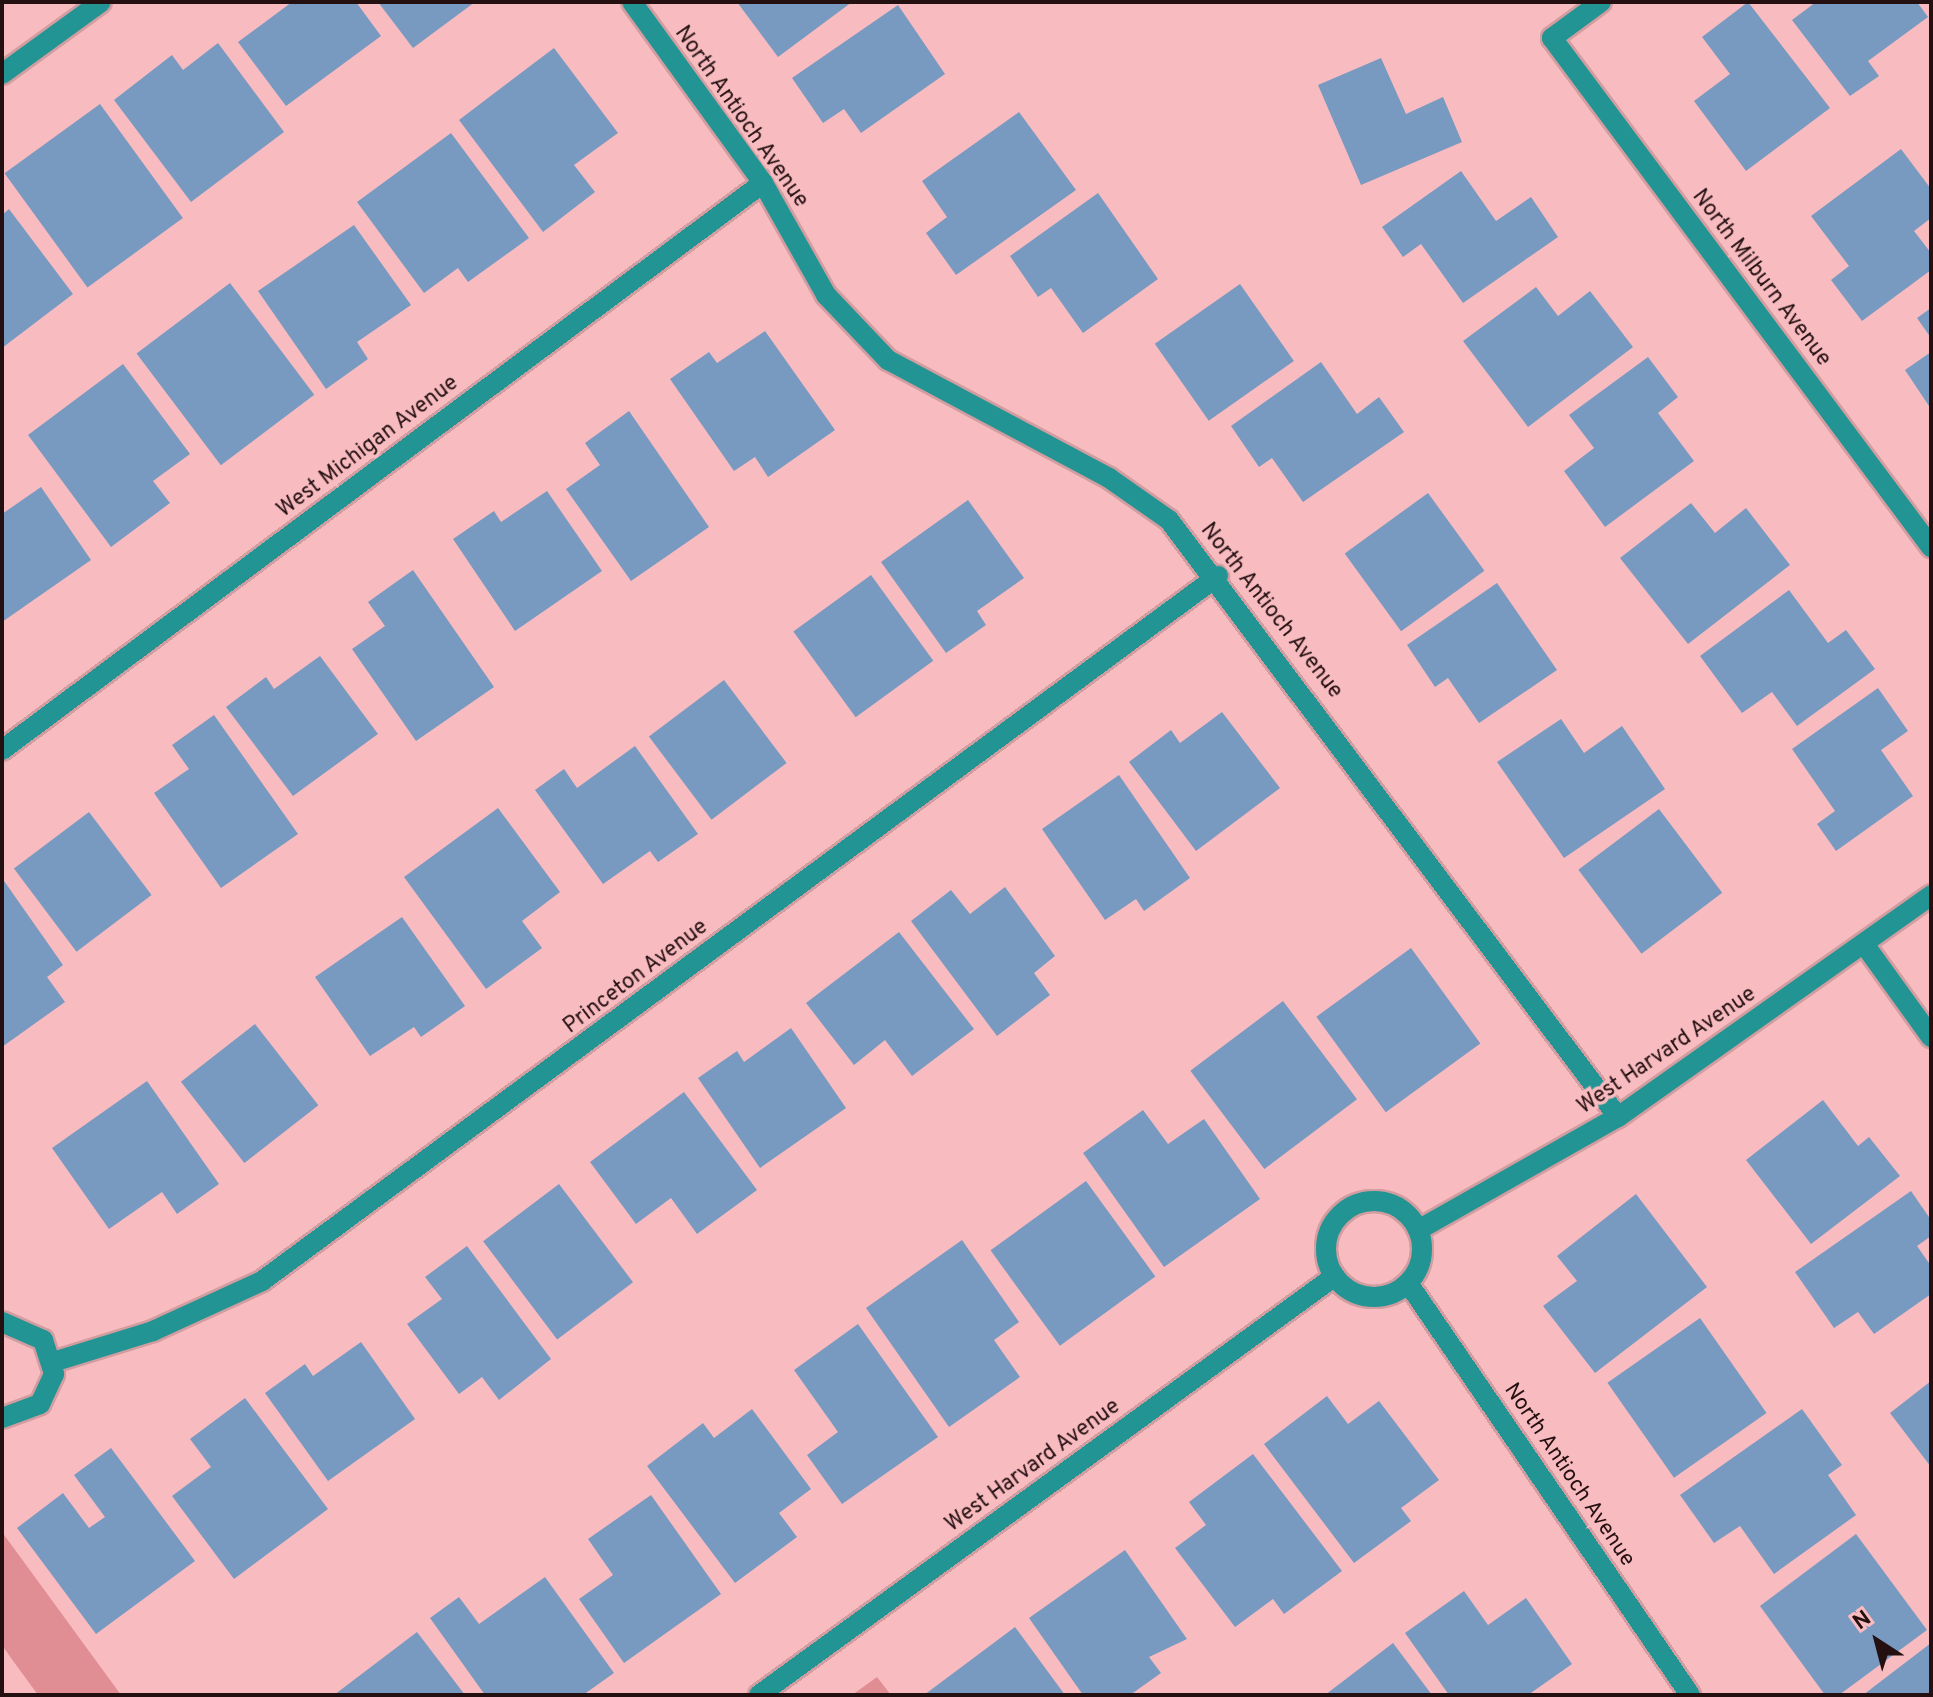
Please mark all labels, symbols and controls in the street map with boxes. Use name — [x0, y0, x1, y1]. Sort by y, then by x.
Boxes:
street label: North Antioch Avenue — [668, 20, 814, 214]
street label: North Milburn Avenue — [1686, 184, 1836, 372]
street label: West Michigan Avenue — [272, 370, 464, 524]
street label: North Antioch Avenue — [1194, 517, 1348, 705]
street label: Princeton Avenue — [558, 914, 714, 1040]
street label: West Harvard Avenue — [1572, 981, 1762, 1121]
street label: North Antioch Avenue — [1497, 1378, 1641, 1572]
street label: West Harvard Avenue — [940, 1393, 1126, 1539]
north arrow — [1837, 1601, 1917, 1681]
text: N — [1848, 1606, 1877, 1637]

